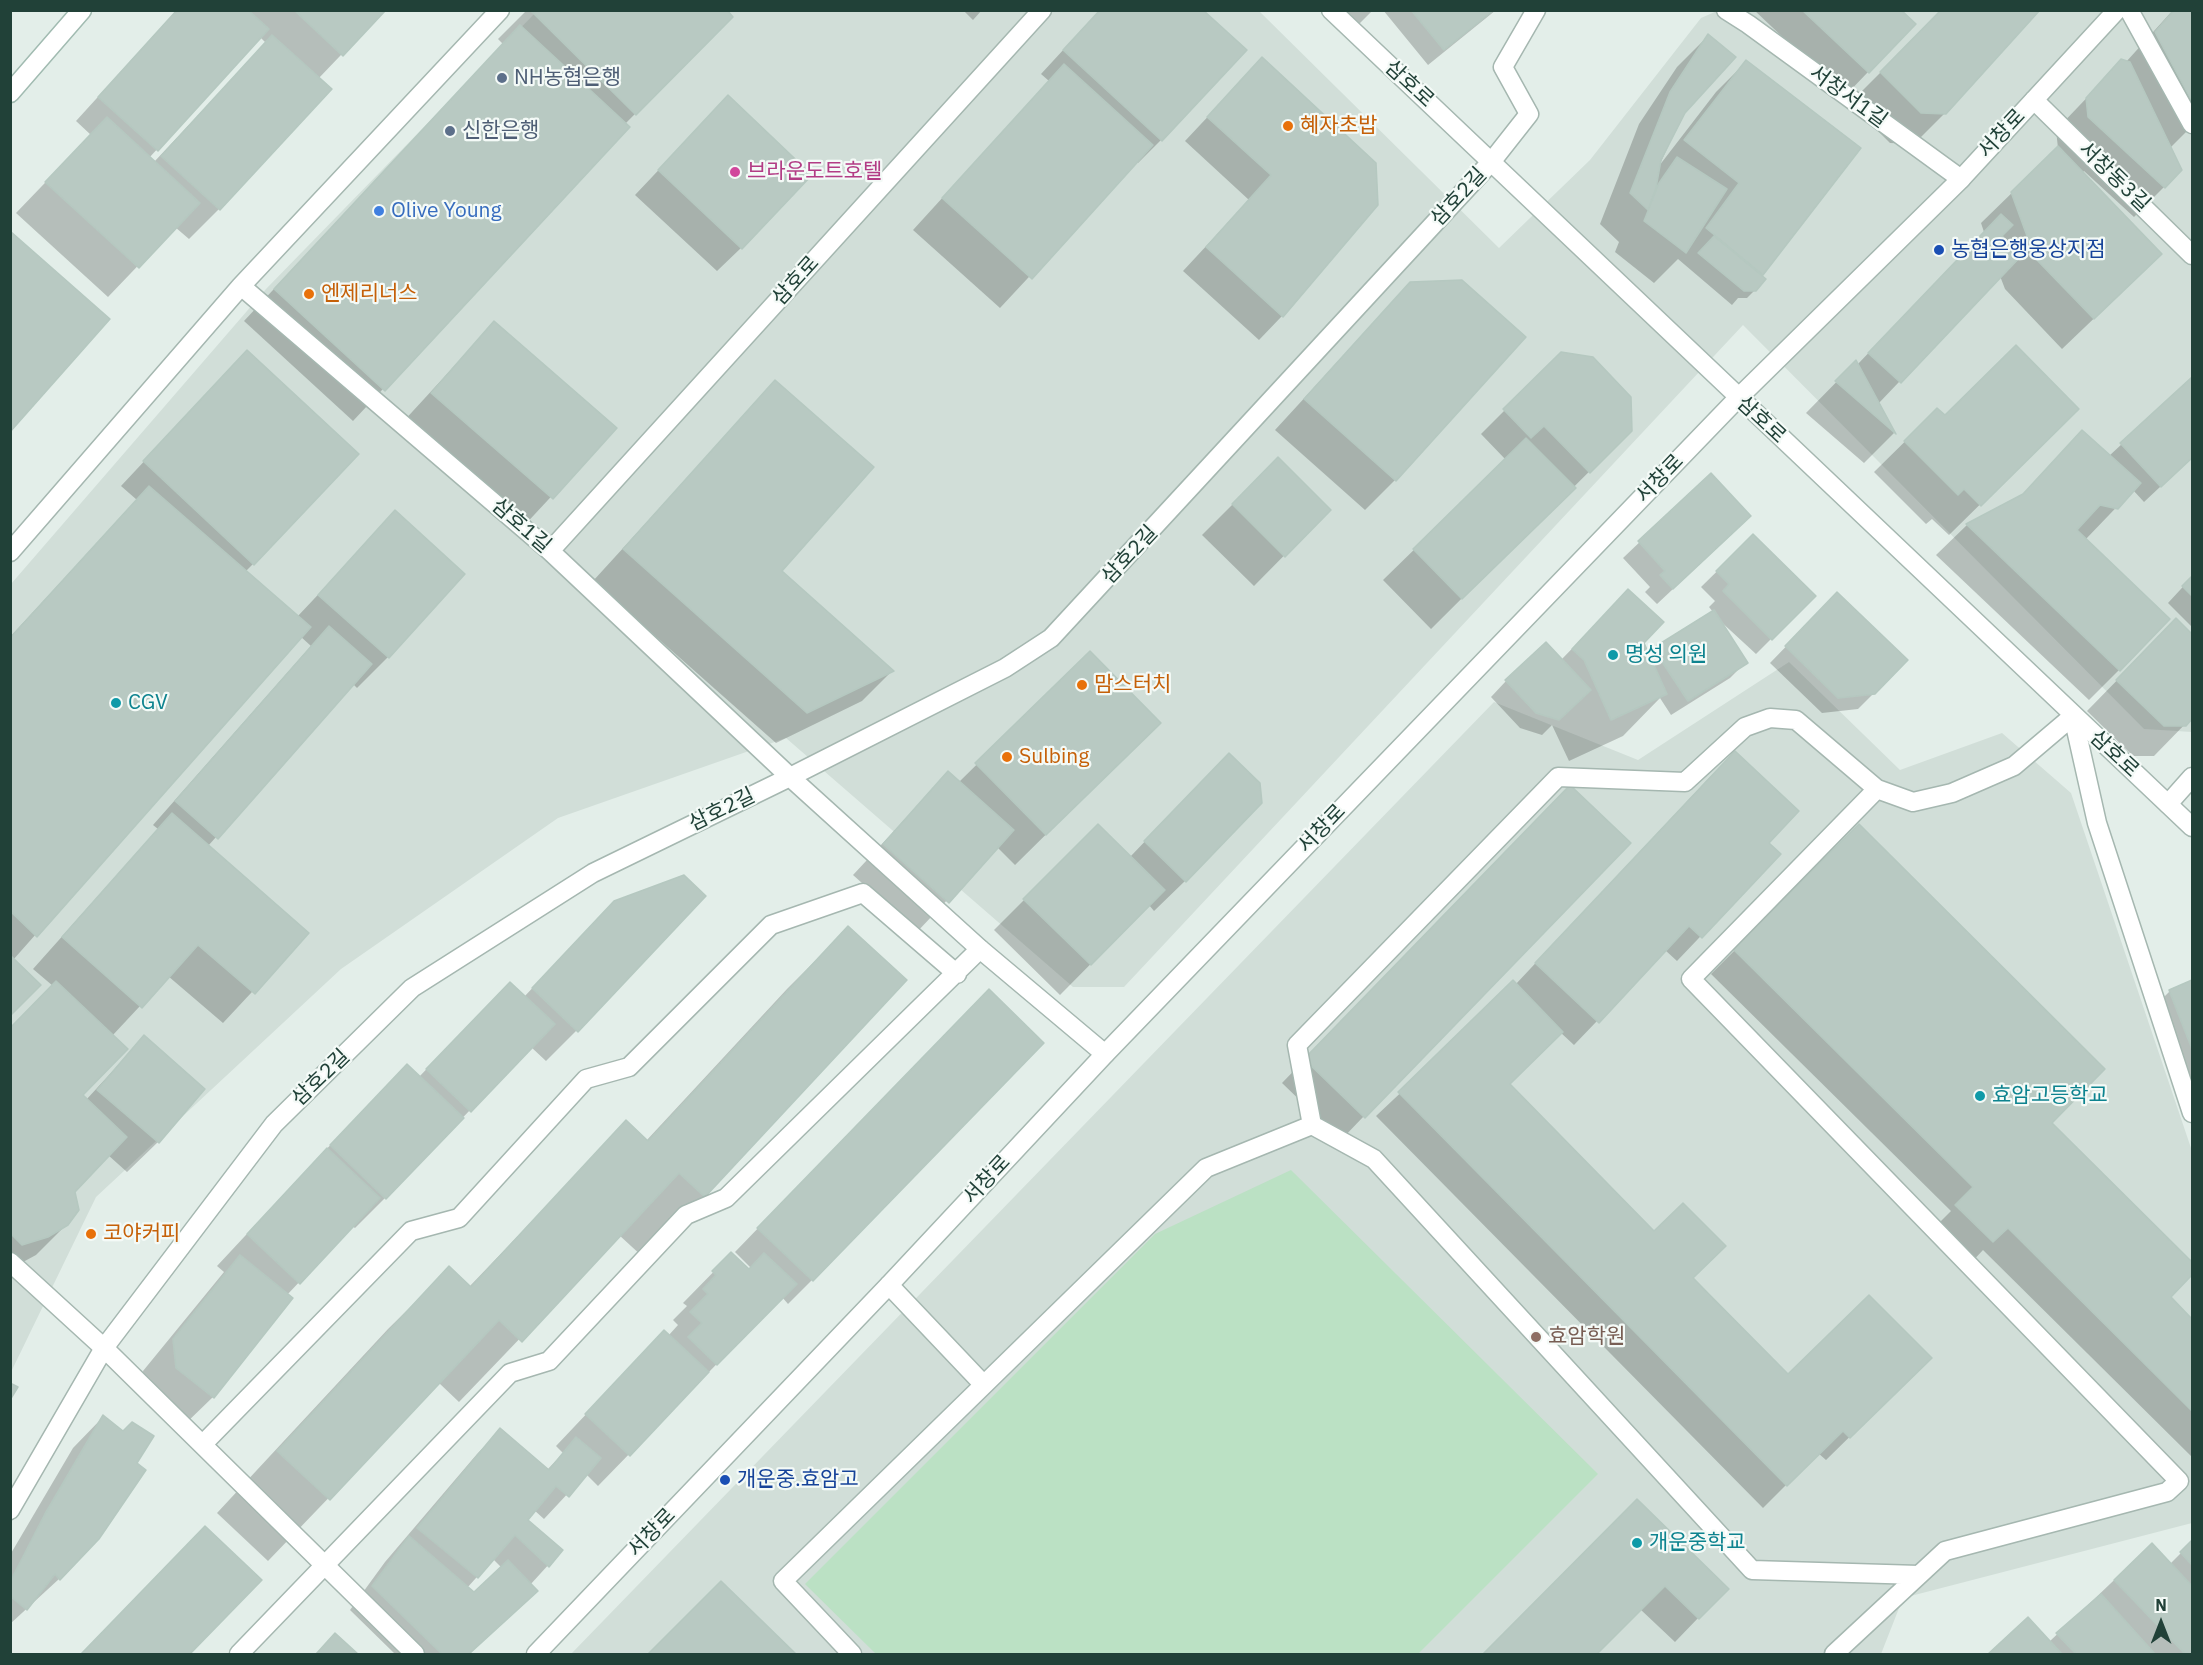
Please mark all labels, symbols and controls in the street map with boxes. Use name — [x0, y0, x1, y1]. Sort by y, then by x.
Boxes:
street label: 삼호로 — [1379, 55, 1439, 113]
street label: 서창서1길 — [1804, 60, 1892, 134]
place label: NH농협은행 — [514, 65, 621, 91]
marker: NH농협은행 — [495, 71, 509, 85]
street label: 서창로 — [1973, 104, 2031, 164]
place label: 혜자초밥 — [1300, 113, 1377, 139]
place label: 신한은행 — [462, 118, 539, 144]
marker: 혜자초밥 — [1281, 119, 1295, 133]
marker: 신한은행 — [443, 124, 457, 138]
street label: 서창동3길 — [2073, 137, 2155, 217]
place label: 브라운도트호텔 — [747, 159, 882, 185]
street label: 삼호2길 — [1426, 163, 1492, 231]
marker: 브라운도트호텔 — [728, 165, 742, 179]
place label: Olive Young — [391, 198, 502, 224]
marker: Olive Young — [372, 204, 386, 218]
place label: 농협은행웅상지점 — [1951, 237, 2106, 263]
marker: 농협은행웅상지점 — [1932, 243, 1946, 257]
street label: 삼호로 — [767, 251, 825, 311]
place label: 엔제리너스 — [321, 281, 418, 307]
marker: 엔제리너스 — [302, 287, 316, 301]
street label: 삼호로 — [1731, 391, 1791, 449]
street label: 서창로 — [1631, 449, 1689, 509]
street label: 삼호1길 — [486, 493, 556, 559]
street label: 삼호2길 — [1097, 521, 1163, 589]
place label: 명성 의원 — [1625, 642, 1707, 668]
marker: 명성 의원 — [1606, 648, 1620, 662]
place label: 맘스터치 — [1094, 672, 1171, 698]
marker: 맘스터치 — [1075, 678, 1089, 692]
place label: CGV — [128, 690, 168, 716]
marker: CGV — [109, 696, 123, 710]
street label: 삼호로 — [2084, 725, 2144, 783]
place label: Sulbing — [1019, 744, 1089, 770]
marker: Sulbing — [1000, 750, 1014, 764]
street label: 삼호2길 — [685, 783, 759, 837]
street label: 서창로 — [1293, 799, 1351, 859]
street label: 삼호2길 — [287, 1044, 355, 1112]
place label: 효암고등학교 — [1992, 1083, 2108, 1109]
marker: 효암고등학교 — [1973, 1089, 1987, 1103]
street label: 서창로 — [958, 1150, 1016, 1210]
place label: 코야커피 — [103, 1221, 180, 1247]
marker: 코야커피 — [84, 1227, 98, 1241]
place label: 효암학원 — [1548, 1324, 1625, 1350]
marker: 효암학원 — [1529, 1330, 1543, 1344]
place label: 개운중.효암고 — [737, 1467, 859, 1493]
marker: 개운중.효암고 — [718, 1473, 732, 1487]
street label: 서창로 — [623, 1503, 681, 1563]
place label: 개운중학교 — [1649, 1530, 1746, 1556]
marker: 개운중학교 — [1630, 1536, 1644, 1550]
north arrow — [2131, 1593, 2191, 1653]
text: N — [2155, 1595, 2167, 1615]

